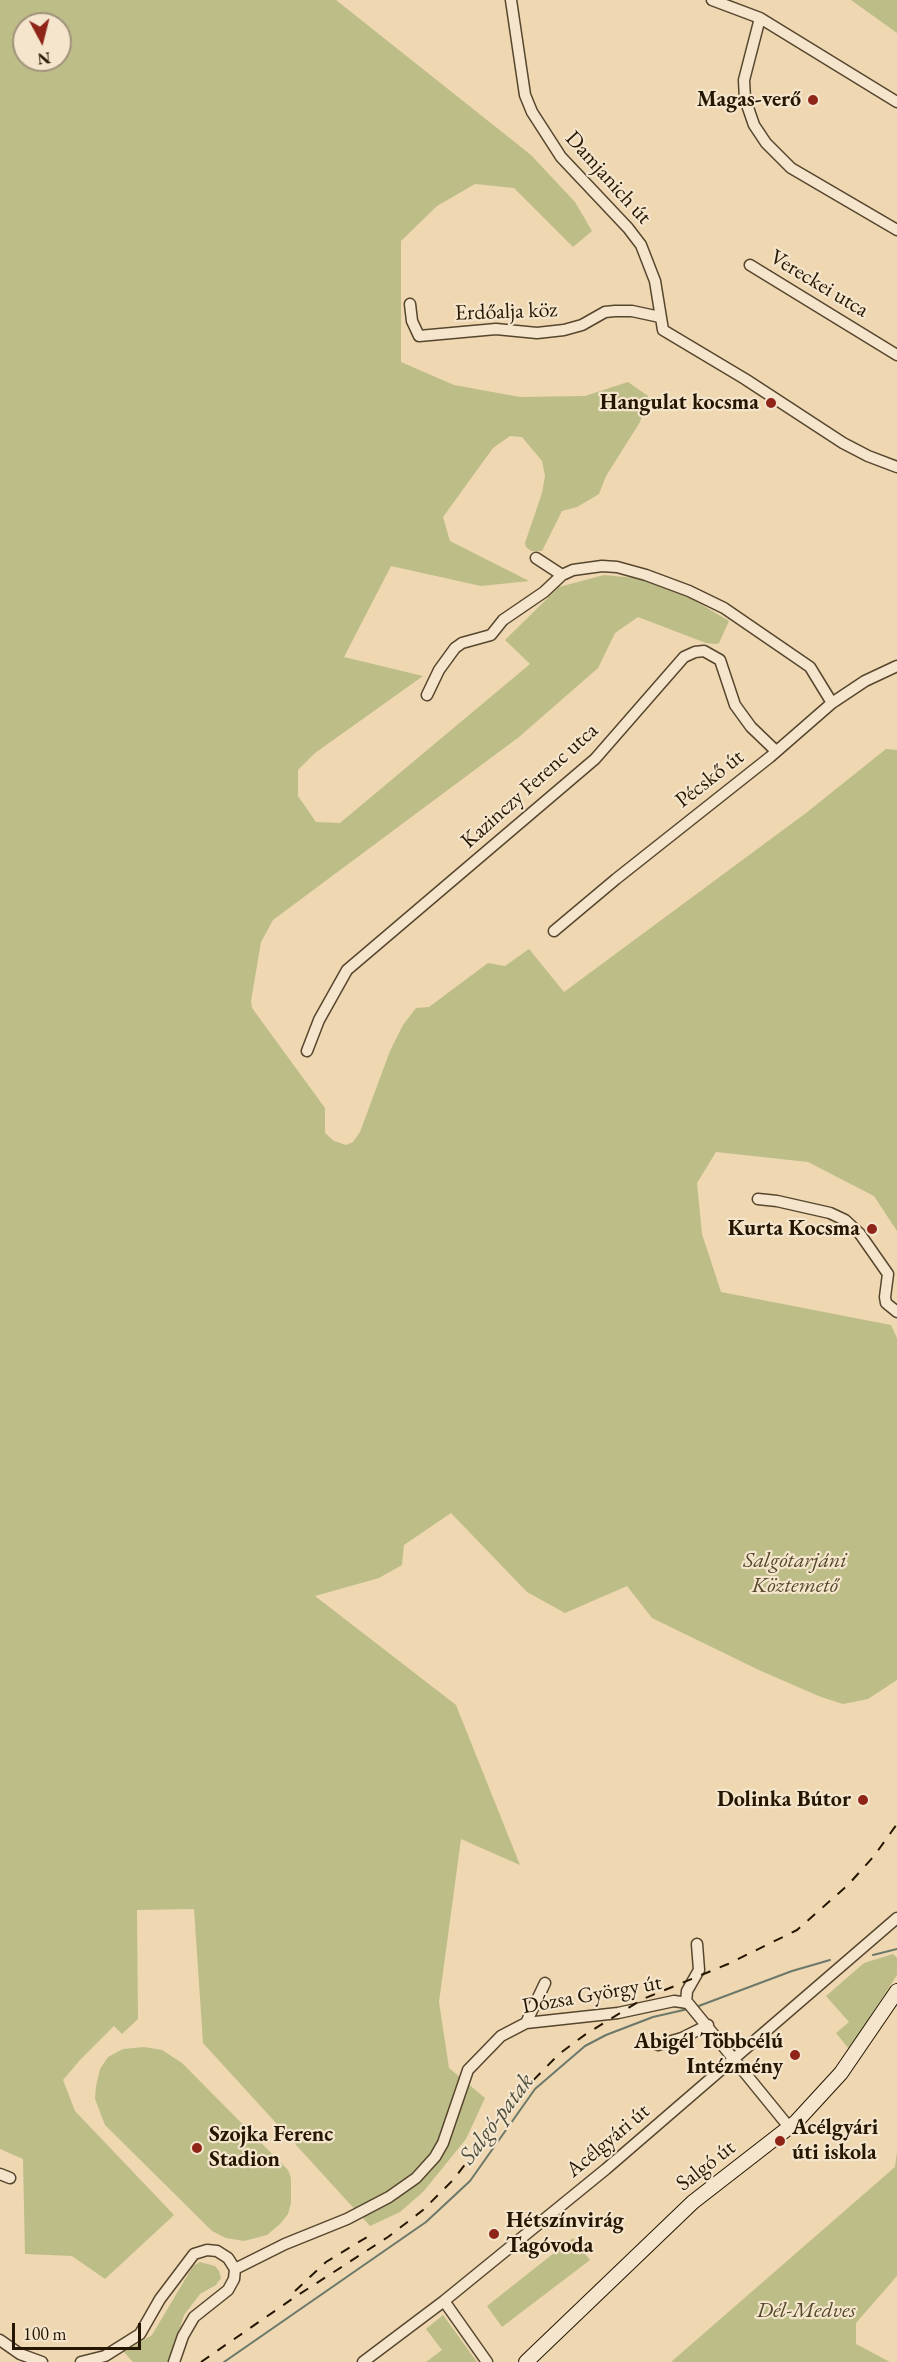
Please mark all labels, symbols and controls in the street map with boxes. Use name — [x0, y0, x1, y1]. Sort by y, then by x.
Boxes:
north arrow — [12, 12, 72, 72]
text: N — [36, 47, 52, 70]
place label: Magas-verő — [697, 87, 801, 113]
marker: Magas-verő — [806, 93, 820, 107]
street label: Damjanich út — [559, 126, 657, 230]
street label: Vereckei utca — [765, 244, 873, 324]
street label: Erdőalja köz — [454, 297, 558, 327]
place label: Hangulat kocsma — [600, 390, 759, 416]
marker: Hangulat kocsma — [764, 396, 778, 410]
street label: Kazinczy Ferenc utca — [456, 718, 604, 854]
street label: Pécskő út — [671, 744, 749, 814]
place label: Kurta Kocsma — [728, 1216, 860, 1242]
marker: Kurta Kocsma — [865, 1222, 879, 1236]
park label: Salgótarjáni Köztemető — [743, 1548, 847, 1600]
place label: Dolinka Bútor — [717, 1787, 851, 1813]
marker: Dolinka Bútor — [856, 1793, 870, 1807]
street label: Dózsa György út — [520, 1970, 664, 2020]
place label: Abigél Többcélú Intézmény — [634, 2029, 783, 2080]
marker: Abigél Többcélú Intézmény — [788, 2048, 802, 2062]
water label: Salgó-patak — [453, 2068, 541, 2170]
street label: Acélgyári út — [561, 2098, 655, 2184]
place label: Acélgyári úti iskola — [792, 2115, 878, 2166]
place label: Szojka Ferenc Stadion — [209, 2122, 333, 2174]
marker: Acélgyári úti iskola — [773, 2134, 787, 2148]
street label: Salgó út — [671, 2135, 741, 2197]
marker: Szojka Ferenc Stadion — [190, 2141, 204, 2155]
place label: Hétszínvirág Tagóvoda — [506, 2208, 624, 2260]
marker: Hétszínvirág Tagóvoda — [487, 2227, 501, 2241]
park label: Dél-Medves — [757, 2298, 855, 2324]
scale bar — [15, 2311, 144, 2349]
text: 100 m — [23, 2322, 67, 2345]

